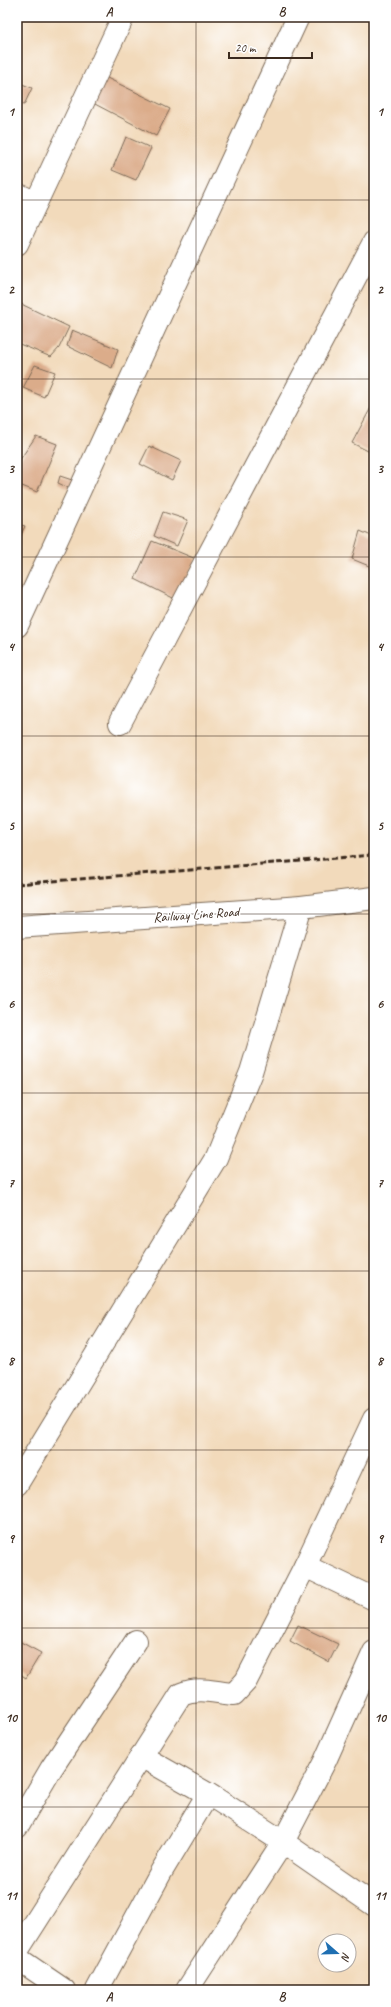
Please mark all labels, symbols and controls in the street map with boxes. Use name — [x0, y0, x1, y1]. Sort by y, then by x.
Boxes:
text: A — [106, 4, 114, 20]
text: B — [279, 4, 287, 20]
scale bar — [229, 34, 312, 60]
text: 20 m — [235, 40, 257, 56]
text: 1 — [8, 104, 16, 120]
text: 1 — [377, 104, 385, 120]
text: 2 — [8, 282, 15, 298]
text: 2 — [377, 282, 384, 298]
text: 3 — [8, 461, 15, 477]
text: 3 — [377, 461, 384, 477]
text: 4 — [8, 639, 16, 655]
text: 4 — [377, 639, 385, 655]
text: 5 — [8, 818, 15, 834]
text: 5 — [377, 818, 384, 834]
street label: Railway Line Road — [152, 903, 242, 926]
text: 6 — [8, 996, 15, 1012]
text: 6 — [377, 996, 384, 1012]
text: 7 — [8, 1175, 15, 1191]
text: 7 — [377, 1175, 384, 1191]
text: 8 — [8, 1353, 16, 1369]
text: 8 — [377, 1353, 385, 1369]
text: 9 — [8, 1531, 15, 1547]
text: 9 — [377, 1531, 384, 1547]
text: 10 — [5, 1710, 18, 1726]
text: 10 — [374, 1710, 387, 1726]
text: 11 — [5, 1888, 19, 1904]
text: 11 — [374, 1888, 388, 1904]
north arrow — [317, 1933, 357, 1973]
text: N — [338, 1951, 354, 1964]
text: A — [106, 1989, 114, 2005]
text: B — [279, 1989, 287, 2005]

